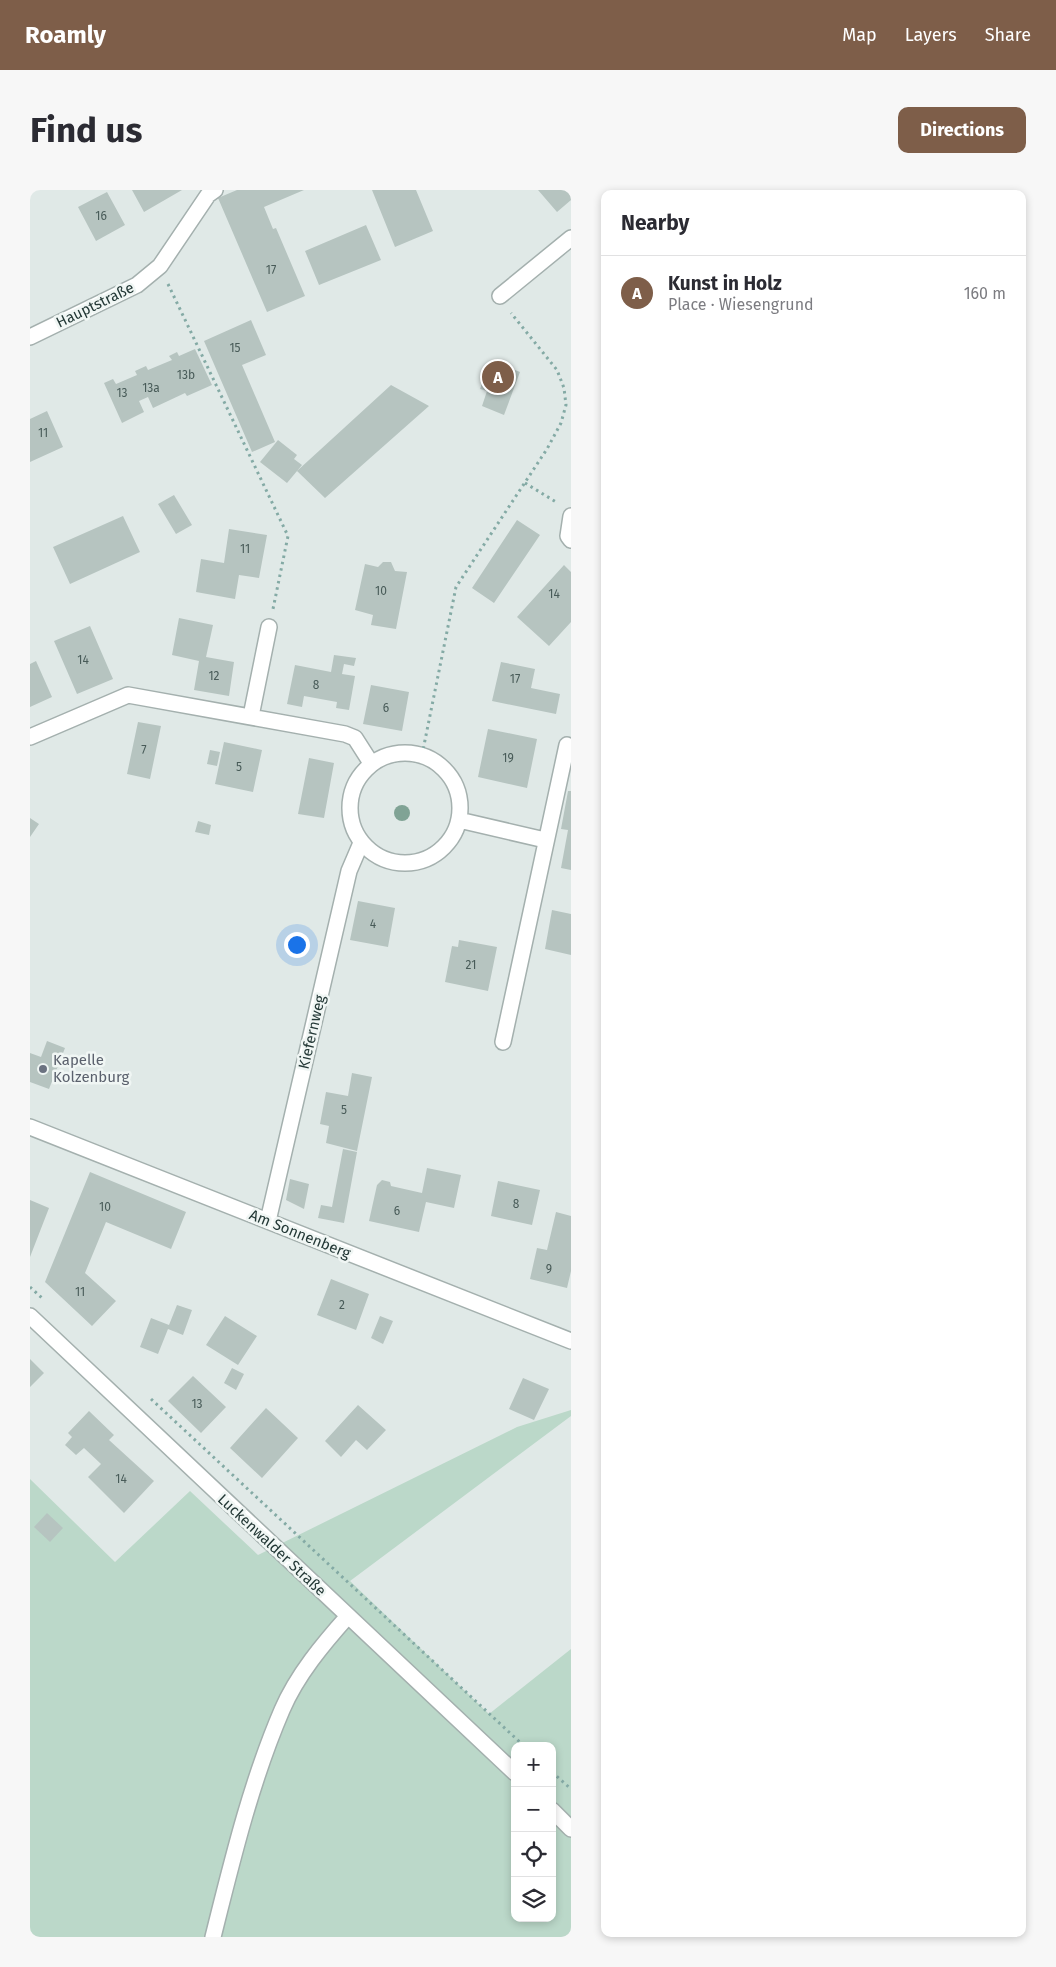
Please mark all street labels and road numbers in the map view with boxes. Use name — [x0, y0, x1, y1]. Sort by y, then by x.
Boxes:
street label: Hauptstraße — [53, 278, 137, 332]
street label: Kiefernweg — [295, 993, 329, 1071]
street label: Am Sonnenberg — [247, 1206, 353, 1263]
street label: Luckenwalder Straße — [214, 1490, 330, 1600]

